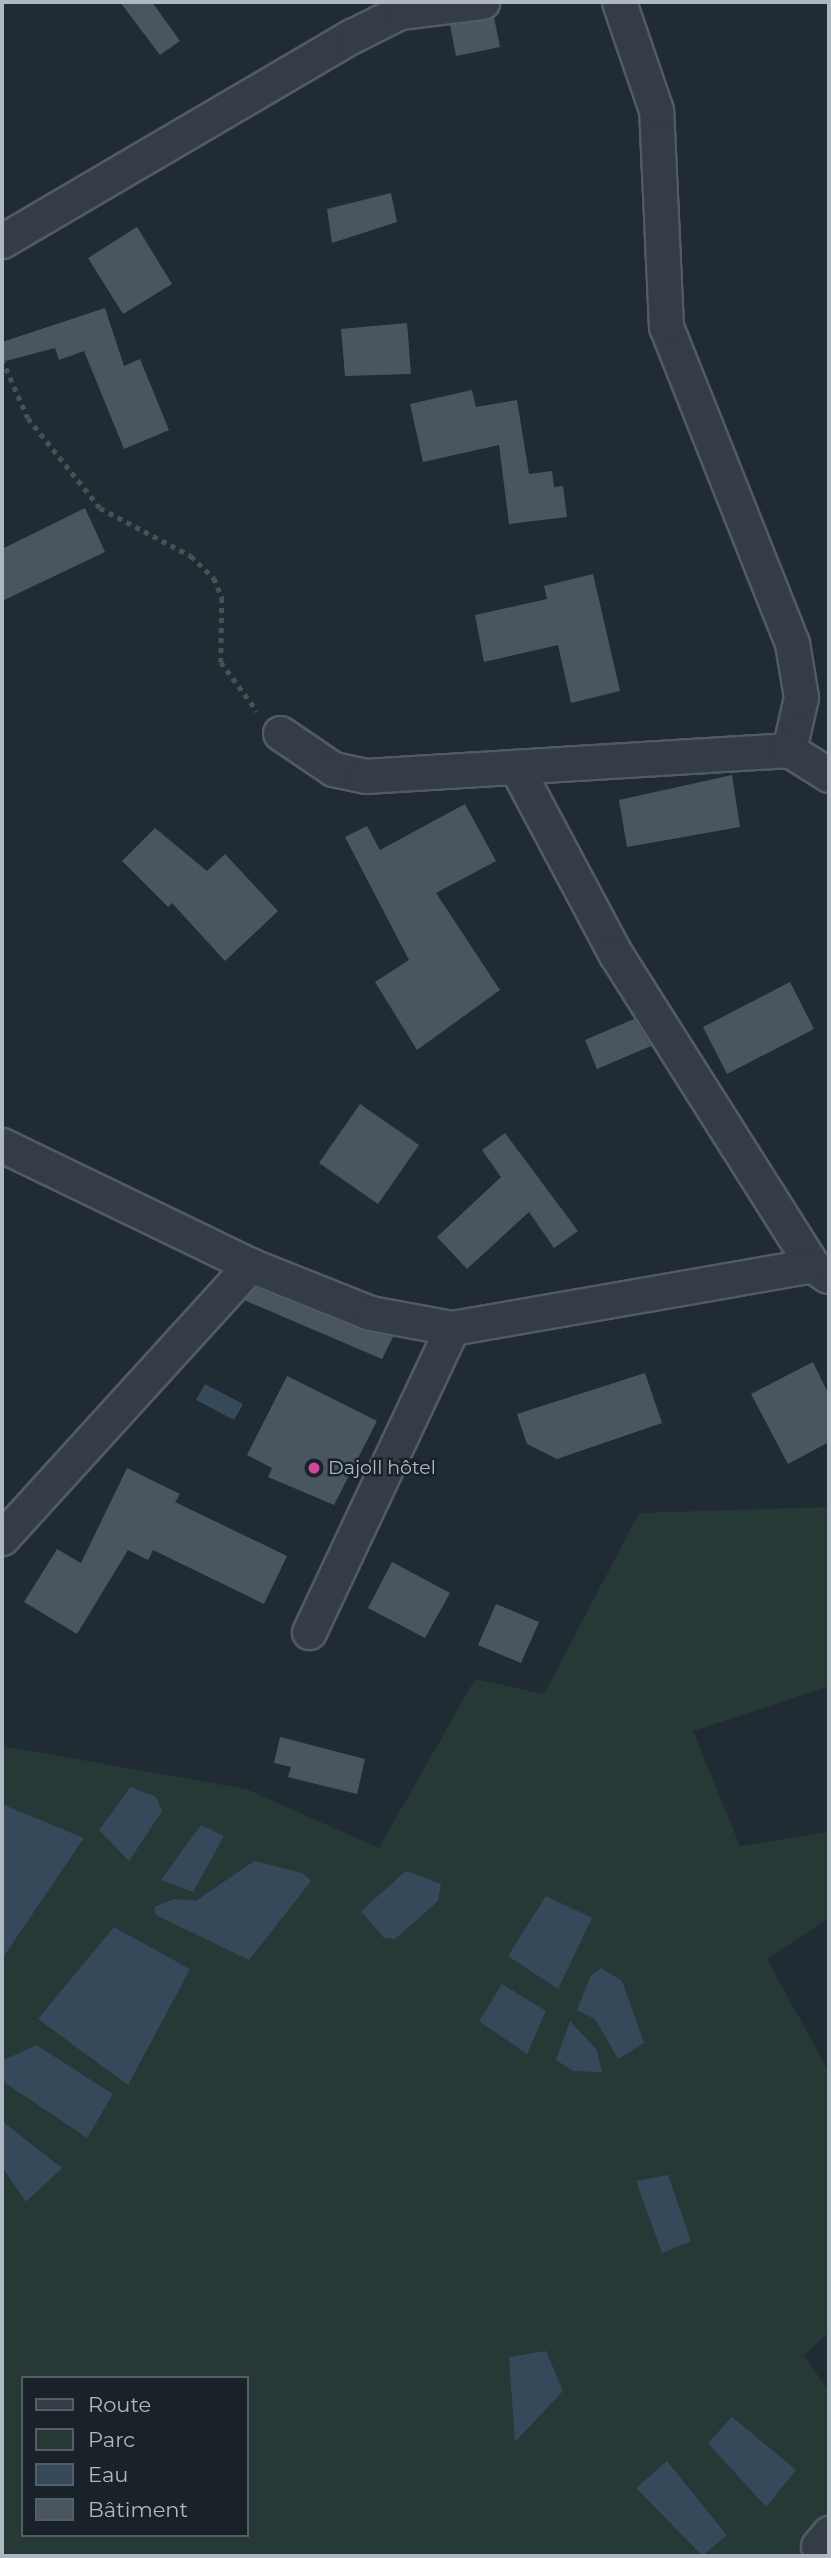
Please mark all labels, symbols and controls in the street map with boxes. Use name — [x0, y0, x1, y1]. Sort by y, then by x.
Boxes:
place label: Dajoll hôtel — [328, 1457, 436, 1479]
marker: Dajoll hôtel — [306, 1460, 322, 1476]
legend — [21, 2376, 248, 2537]
text: Route — [88, 2392, 151, 2417]
text: Parc — [88, 2427, 135, 2452]
text: Eau — [88, 2462, 128, 2487]
text: Bâtiment — [88, 2497, 188, 2522]

